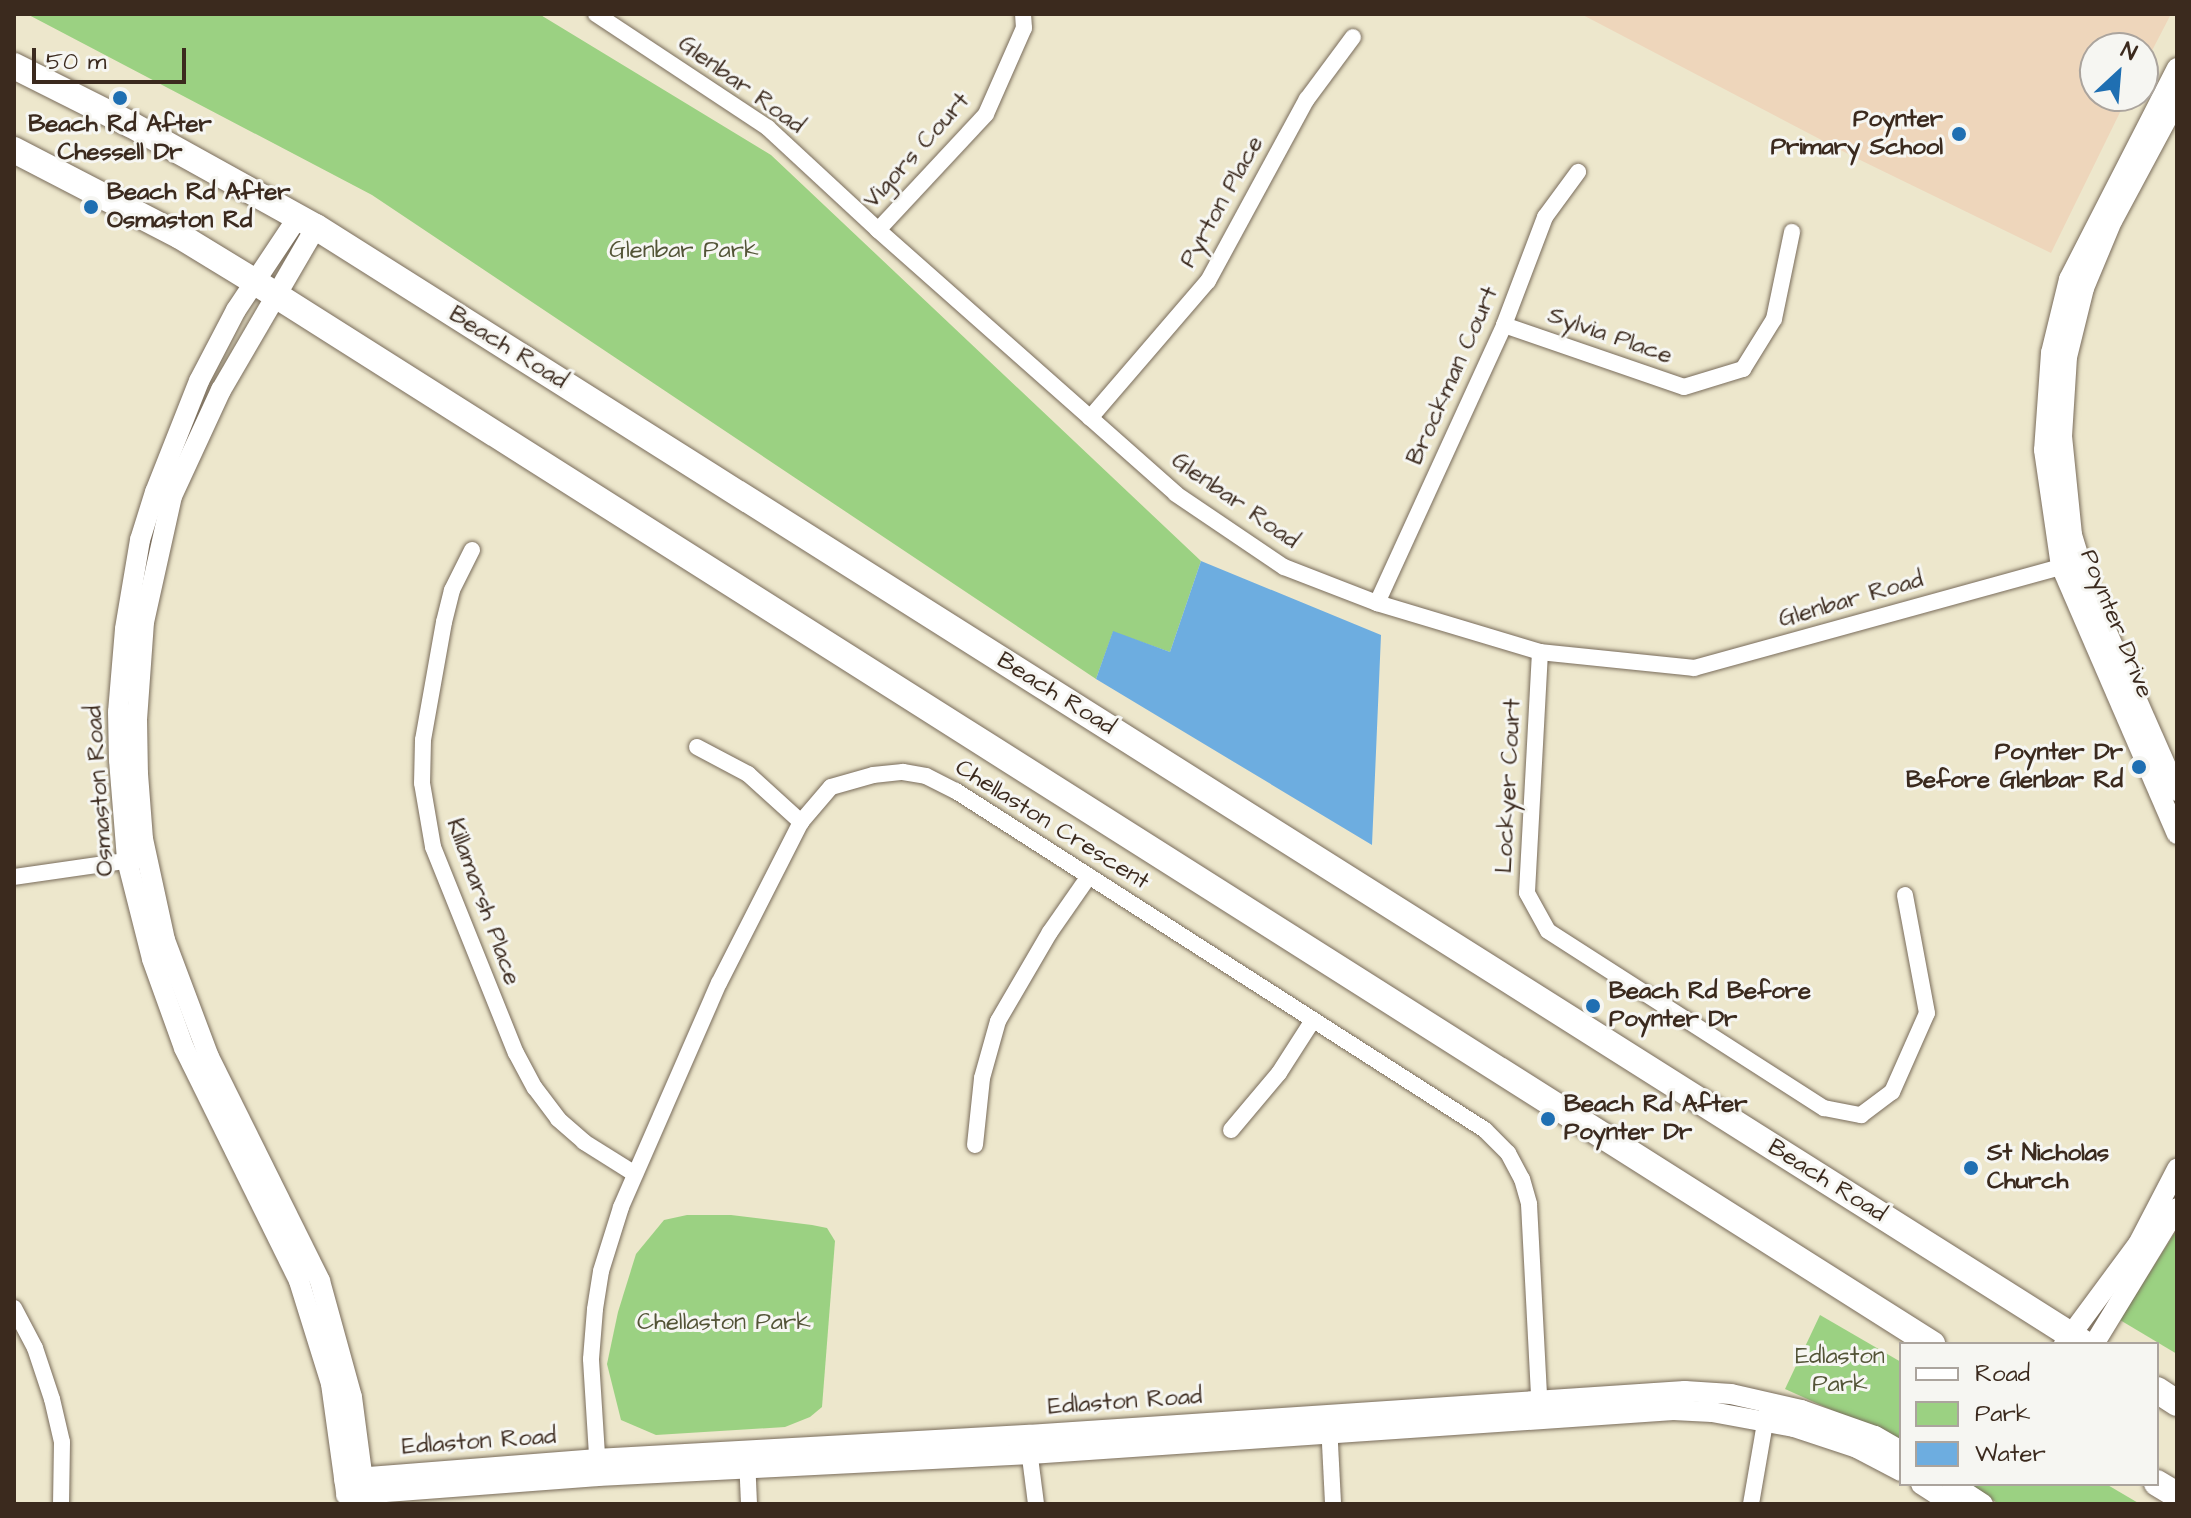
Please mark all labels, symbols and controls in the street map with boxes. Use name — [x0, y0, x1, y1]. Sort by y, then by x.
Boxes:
street label: Glenbar Road — [672, 30, 810, 140]
scale bar — [36, 32, 190, 82]
north arrow — [2079, 32, 2159, 112]
text: N — [2116, 35, 2142, 69]
text: 50 m — [46, 45, 106, 79]
street label: Vigors Court — [858, 87, 976, 215]
marker: Beach Rd After Chessell Dr — [111, 89, 129, 107]
place label: Poynter Primary School — [1771, 106, 1943, 162]
place label: Beach Rd After Chessell Dr — [28, 111, 212, 167]
marker: Poynter Primary School — [1950, 125, 1968, 143]
street label: Pyrton Place — [1174, 131, 1270, 273]
place label: Beach Rd After Osmaston Rd — [107, 179, 291, 235]
marker: Beach Rd After Osmaston Rd — [82, 198, 100, 216]
park label: Glenbar Park — [609, 237, 759, 265]
street label: Brockman Court — [1401, 283, 1505, 469]
street label: Beach Road — [444, 300, 572, 396]
street label: Sylvia Place — [1544, 301, 1676, 371]
street label: Glenbar Road — [1166, 446, 1304, 556]
street label: Poynter Drive — [2073, 546, 2159, 702]
street label: Glenbar Road — [1775, 566, 1927, 634]
street label: Beach Road — [992, 646, 1120, 742]
street label: Lockyer Court — [1490, 698, 1528, 874]
street label: Osmaston Road — [80, 705, 120, 877]
place label: Poynter Dr Before Glenbar Rd — [1906, 739, 2123, 795]
street label: Chellaston Crescent — [950, 754, 1154, 896]
marker: Poynter Dr Before Glenbar Rd — [2130, 758, 2148, 776]
street label: Killamarsh Place — [440, 815, 526, 989]
place label: Beach Rd Before Poynter Dr — [1609, 978, 1811, 1034]
marker: Beach Rd Before Poynter Dr — [1584, 997, 1602, 1015]
place label: Beach Rd After Poynter Dr — [1564, 1091, 1748, 1147]
marker: Beach Rd After Poynter Dr — [1539, 1110, 1557, 1128]
street label: Beach Road — [1763, 1133, 1891, 1229]
place label: St Nicholas Church — [1987, 1140, 2109, 1196]
marker: St Nicholas Church — [1962, 1159, 1980, 1177]
park label: Chellaston Park — [637, 1309, 811, 1337]
legend — [1899, 1342, 2159, 1486]
park label: Edlaston Park — [1795, 1343, 1885, 1399]
text: Road — [1975, 1357, 2030, 1391]
street label: Edlaston Road — [1047, 1382, 1203, 1422]
text: Park — [1975, 1397, 2031, 1431]
street label: Edlaston Road — [401, 1422, 557, 1462]
text: Water — [1975, 1437, 2046, 1471]

